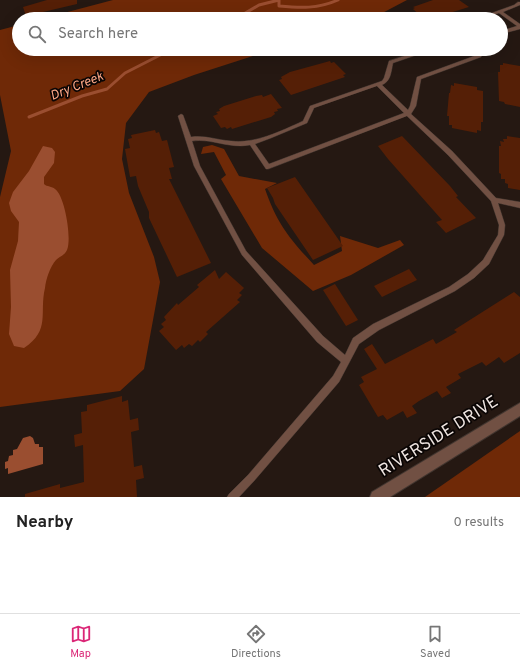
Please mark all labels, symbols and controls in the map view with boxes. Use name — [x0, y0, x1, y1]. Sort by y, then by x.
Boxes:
search box — [12, 12, 508, 56]
icon: search — [26, 23, 48, 45]
text: Search here — [58, 25, 138, 44]
water label: Dry Creek — [48, 69, 106, 105]
street label: RIVERSIDE DRIVE — [375, 391, 503, 483]
text: Nearby — [16, 512, 73, 534]
text: 0 results — [453, 515, 504, 531]
tab: Map — [70, 623, 92, 661]
tab: Directions — [231, 623, 281, 661]
tab: Saved — [420, 623, 450, 661]

